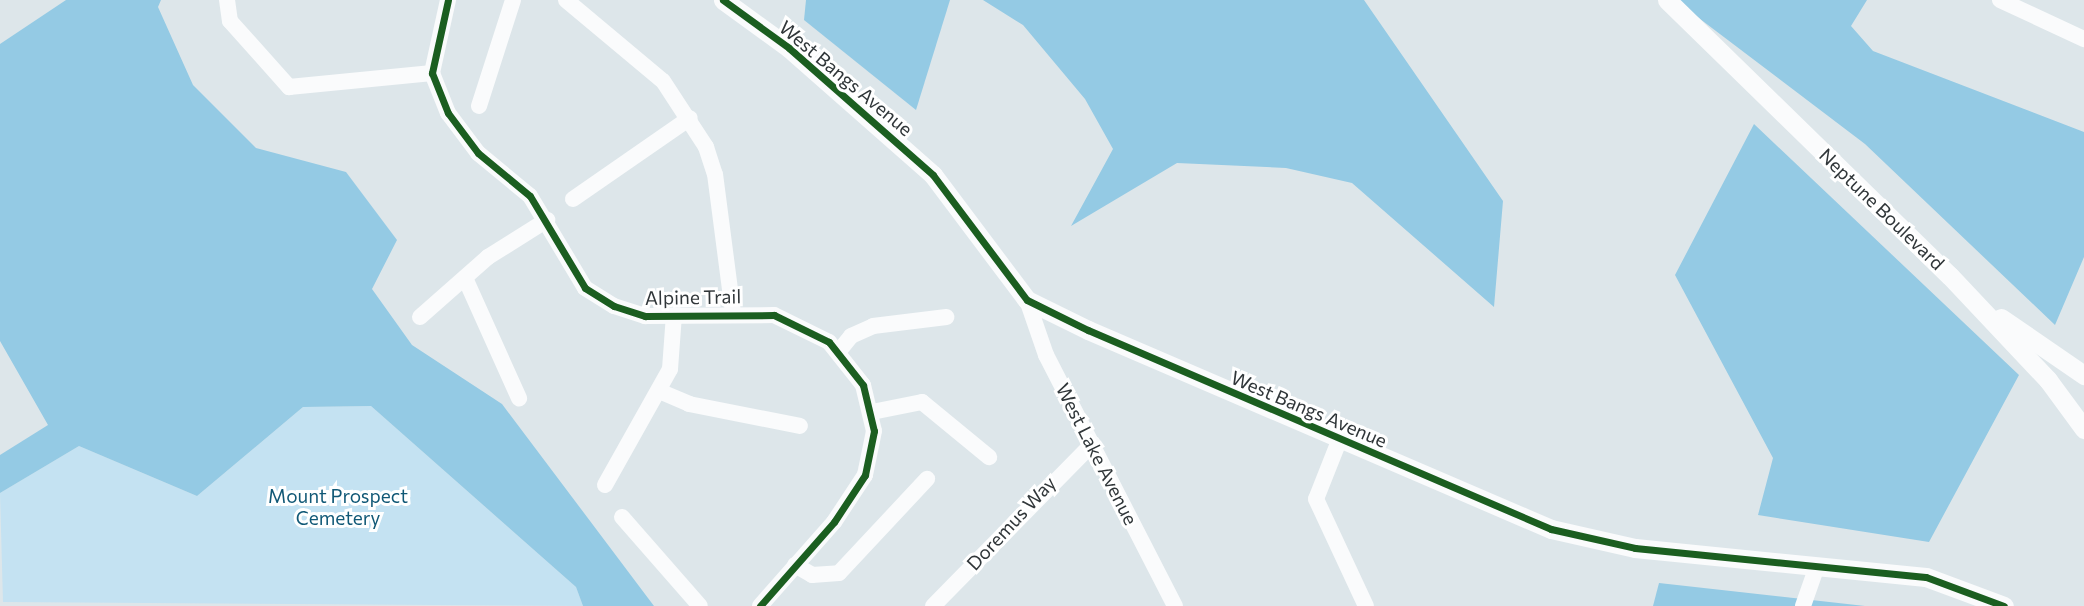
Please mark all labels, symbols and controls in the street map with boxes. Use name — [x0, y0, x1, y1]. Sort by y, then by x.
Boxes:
street label: West Bangs Avenue — [775, 16, 917, 140]
street label: Neptune Boulevard — [1815, 144, 1949, 274]
street label: Alpine Trail — [645, 285, 741, 309]
street label: West Bangs Avenue — [1228, 366, 1390, 452]
street label: West Lake Avenue — [1051, 379, 1143, 529]
street label: Doremus Way — [962, 471, 1060, 575]
park label: Mount Prospect Cemetery — [268, 485, 408, 529]

